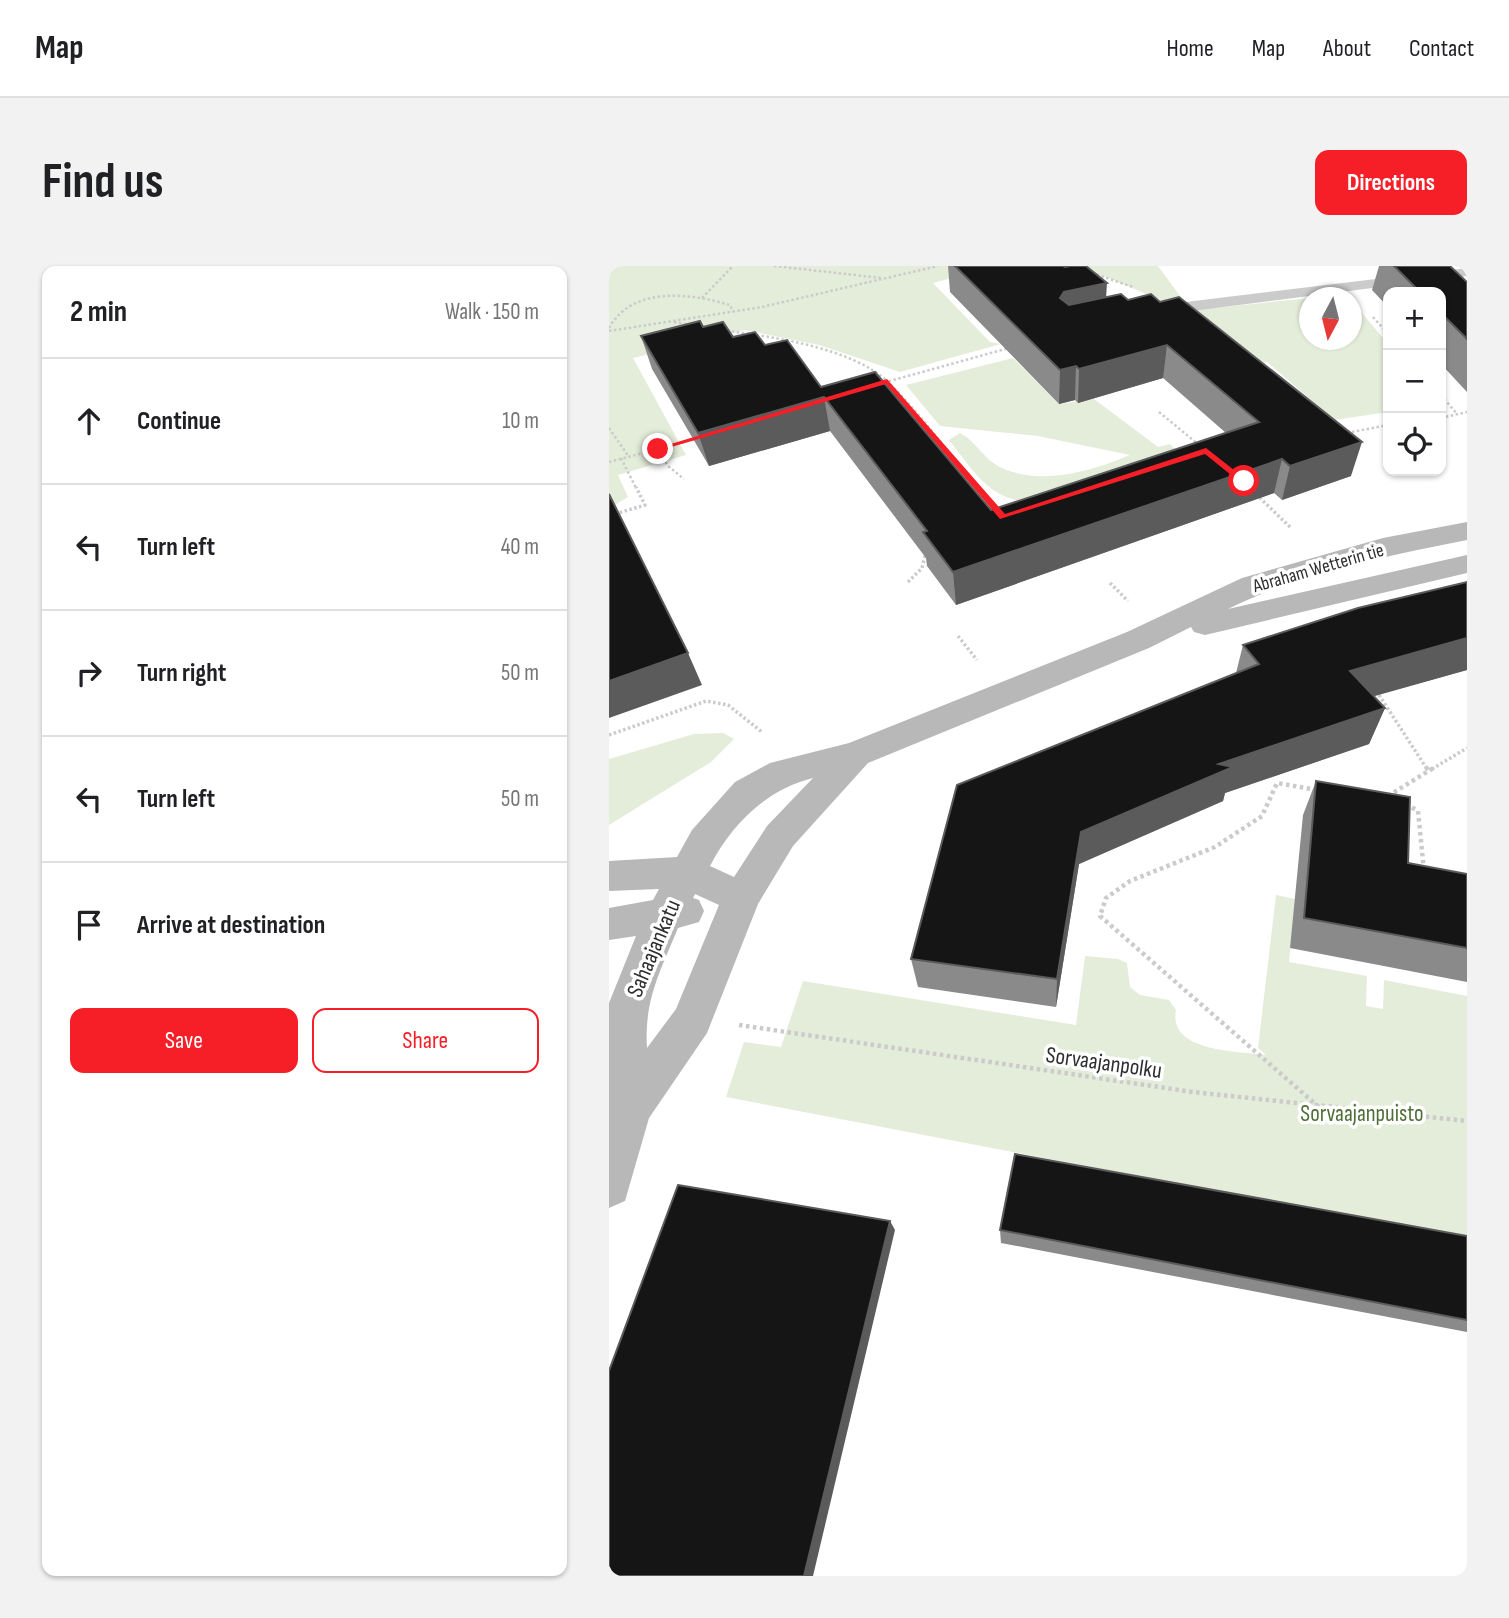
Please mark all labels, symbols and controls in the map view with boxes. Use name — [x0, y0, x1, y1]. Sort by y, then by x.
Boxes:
text: Map — [35, 28, 84, 68]
text: Home — [1166, 34, 1214, 63]
text: Map — [1252, 34, 1285, 63]
text: About — [1323, 34, 1371, 63]
text: Contact — [1409, 34, 1474, 63]
button: Directions — [1315, 150, 1467, 215]
text: Find us — [42, 153, 164, 212]
north arrow — [1299, 287, 1362, 350]
map controls — [1383, 287, 1446, 476]
button: + — [1383, 287, 1446, 350]
text: 2 min — [70, 294, 127, 330]
text: Walk · 150 m — [445, 298, 539, 326]
button: − — [1383, 350, 1446, 413]
icon: ahead — [70, 402, 108, 440]
text: Continue — [137, 406, 221, 437]
text: 10 m — [502, 407, 539, 435]
button: locate — [1383, 413, 1446, 476]
route end — [642, 433, 673, 464]
route start — [1228, 465, 1259, 496]
icon: left — [70, 528, 108, 566]
text: Turn left — [137, 532, 215, 563]
text: 40 m — [501, 533, 539, 561]
street label: Abraham Wetterin tie — [1249, 539, 1387, 598]
icon: right — [70, 654, 108, 692]
text: Turn right — [137, 658, 226, 689]
text: 50 m — [501, 659, 539, 687]
icon: left — [70, 780, 108, 818]
text: Turn left — [137, 784, 215, 815]
text: 50 m — [501, 785, 539, 813]
street label: Sahaajankatu — [621, 895, 687, 1001]
icon: arrive — [70, 906, 108, 944]
text: Arrive at destination — [137, 910, 325, 941]
button: Save — [70, 1008, 298, 1073]
button: Share — [312, 1008, 539, 1073]
street label: Sorvaajanpolku — [1044, 1041, 1164, 1085]
park label: Sorvaajanpuisto — [1300, 1100, 1424, 1128]

